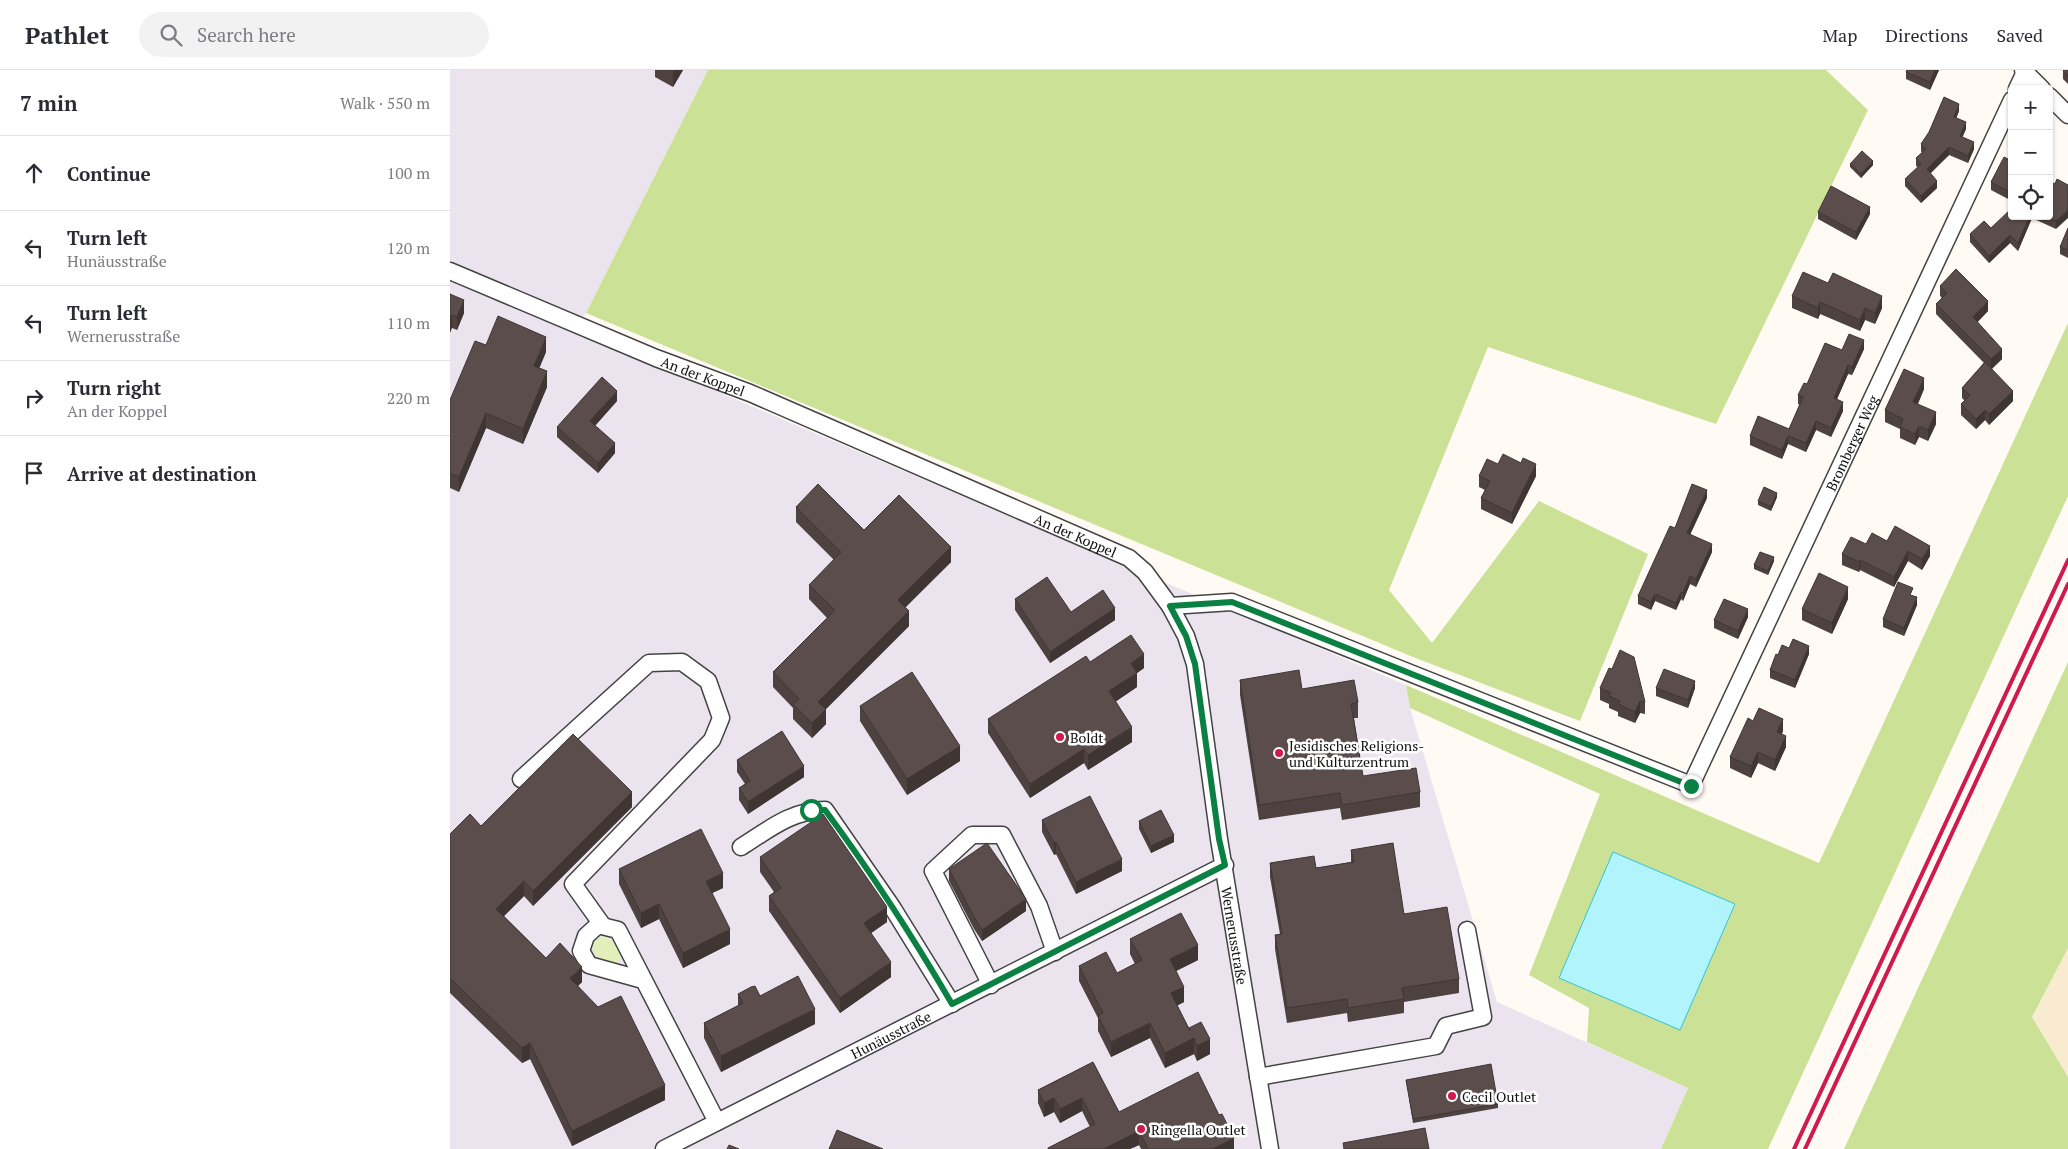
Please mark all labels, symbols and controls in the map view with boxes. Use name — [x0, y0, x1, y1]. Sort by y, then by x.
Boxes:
search box — [139, 12, 489, 57]
text: Pathlet — [25, 19, 109, 51]
icon: search — [157, 21, 185, 49]
text: Search here — [197, 22, 296, 47]
text: Map — [1822, 23, 1857, 47]
text: Directions — [1885, 23, 1968, 47]
text: Saved — [1996, 23, 2043, 47]
map controls — [2008, 85, 2053, 220]
button: + — [2008, 85, 2053, 130]
text: 7 min — [20, 89, 77, 117]
text: Walk · 550 m — [340, 92, 430, 114]
button: − — [2008, 130, 2053, 175]
icon: ahead — [20, 159, 48, 187]
text: Continue — [67, 161, 151, 186]
text: 100 m — [387, 162, 430, 184]
button: locate — [2008, 175, 2053, 220]
text: Turn left — [67, 225, 148, 250]
icon: left — [20, 234, 48, 262]
text: 120 m — [387, 237, 430, 259]
text: Hunäusstraße — [67, 250, 167, 272]
text: Turn left — [67, 300, 148, 325]
icon: left — [20, 309, 48, 337]
text: 110 m — [387, 312, 430, 334]
text: Wernerusstraße — [67, 325, 180, 347]
street label: An der Koppel — [659, 351, 748, 400]
text: Turn right — [67, 375, 161, 400]
icon: right — [20, 384, 48, 412]
text: 220 m — [387, 387, 430, 409]
street label: Bromberger Weg — [1821, 391, 1882, 494]
text: An der Koppel — [67, 400, 168, 422]
icon: arrive — [20, 459, 48, 487]
text: Arrive at destination — [67, 461, 256, 486]
street label: An der Koppel — [1031, 508, 1120, 561]
place label: Boldt — [1070, 728, 1104, 747]
marker: Boldt — [1054, 731, 1066, 743]
place label: Jesidisches Religions- und Kulturzentrum — [1289, 736, 1424, 771]
marker: Jesidisches Religions- und Kulturzentrum — [1273, 747, 1285, 759]
route end — [1680, 775, 1703, 798]
route start — [800, 799, 823, 822]
street label: Wernerusstraße — [1217, 885, 1252, 986]
street label: Hunäusstraße — [847, 1006, 934, 1063]
place label: Cecil Outlet — [1462, 1087, 1537, 1106]
marker: Cecil Outlet — [1446, 1090, 1458, 1102]
place label: Ringella Outlet — [1151, 1120, 1247, 1139]
marker: Ringella Outlet — [1135, 1123, 1147, 1135]

